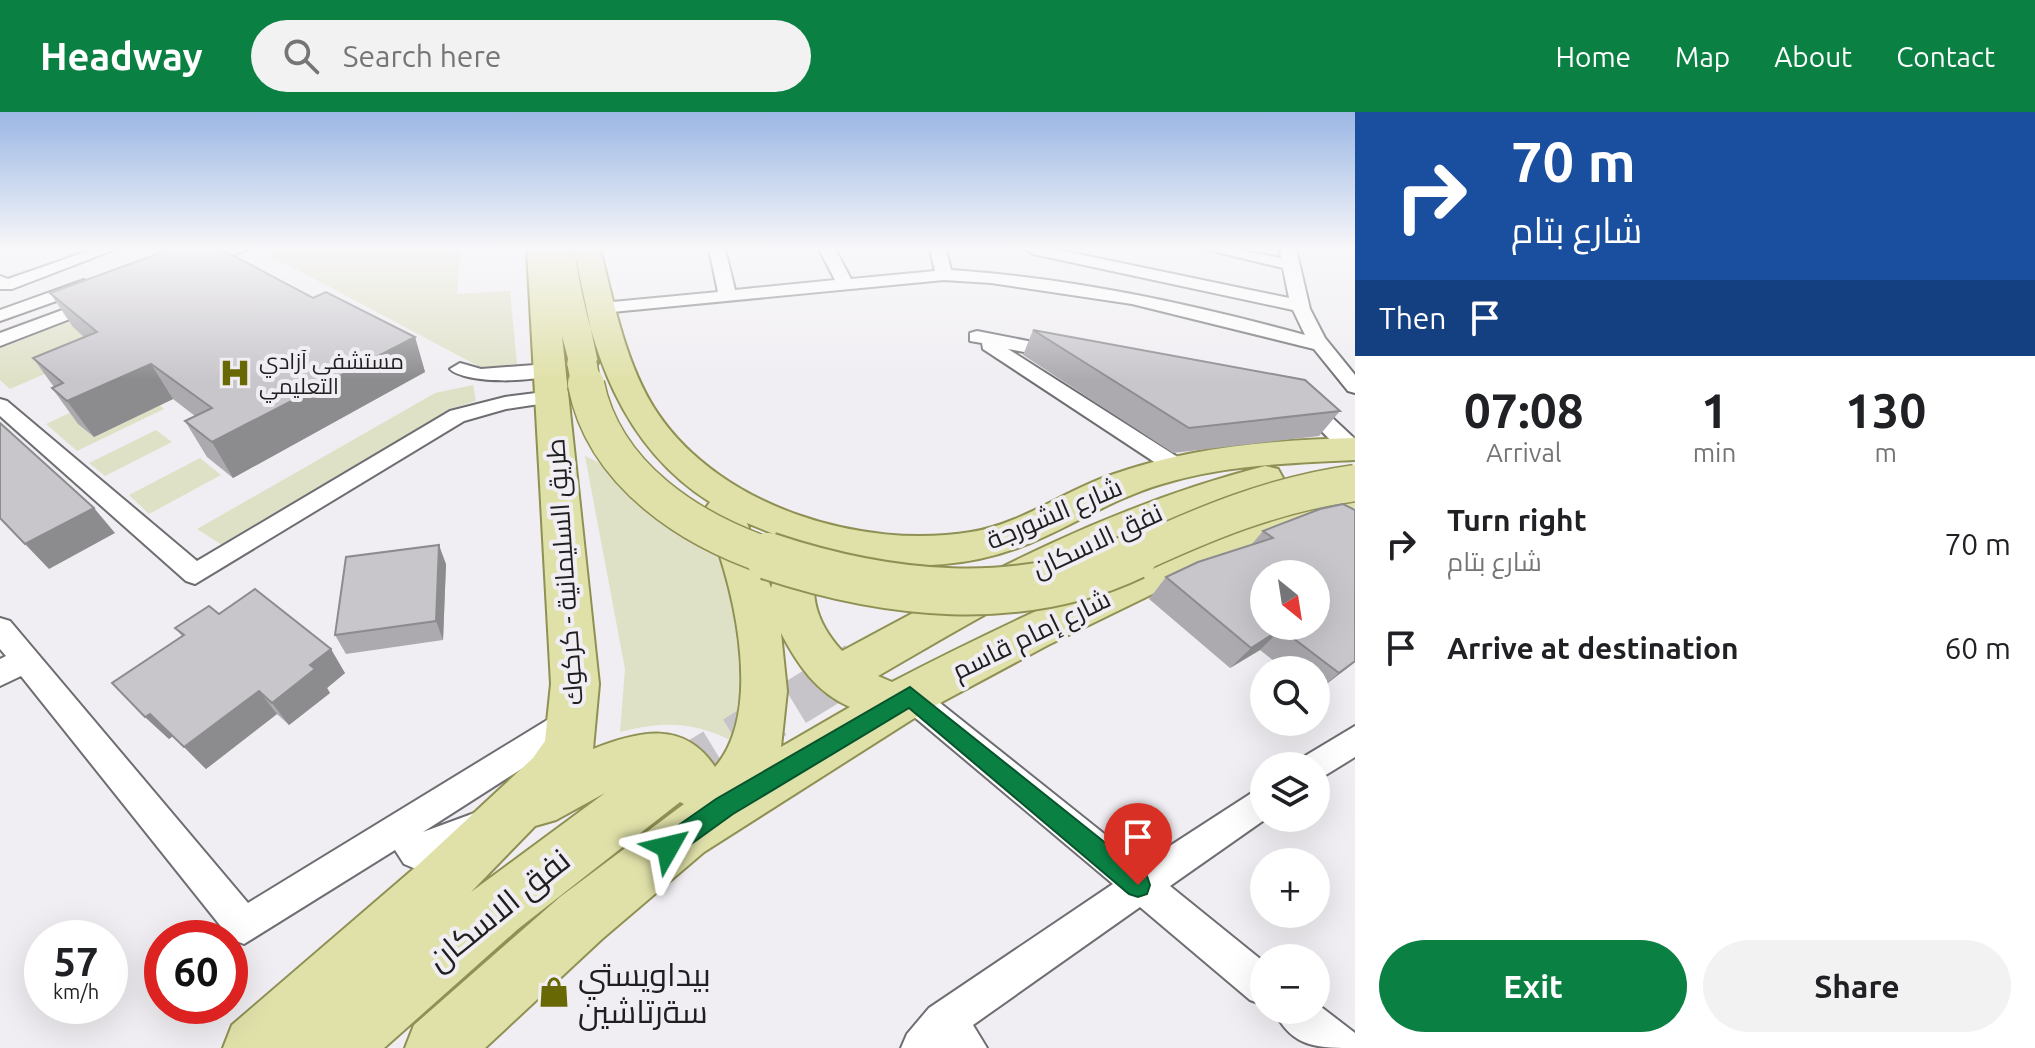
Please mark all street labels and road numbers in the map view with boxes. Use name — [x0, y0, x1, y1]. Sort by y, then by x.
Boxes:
street label: طريق السليمانية - كركوك — [540, 437, 590, 706]
street label: شارع الشورجة — [982, 471, 1127, 557]
street label: نفق الاسكان — [1027, 497, 1167, 585]
street label: شارع إمام قاسم — [947, 583, 1116, 688]
street label: نفق الاسكان — [420, 841, 578, 980]

